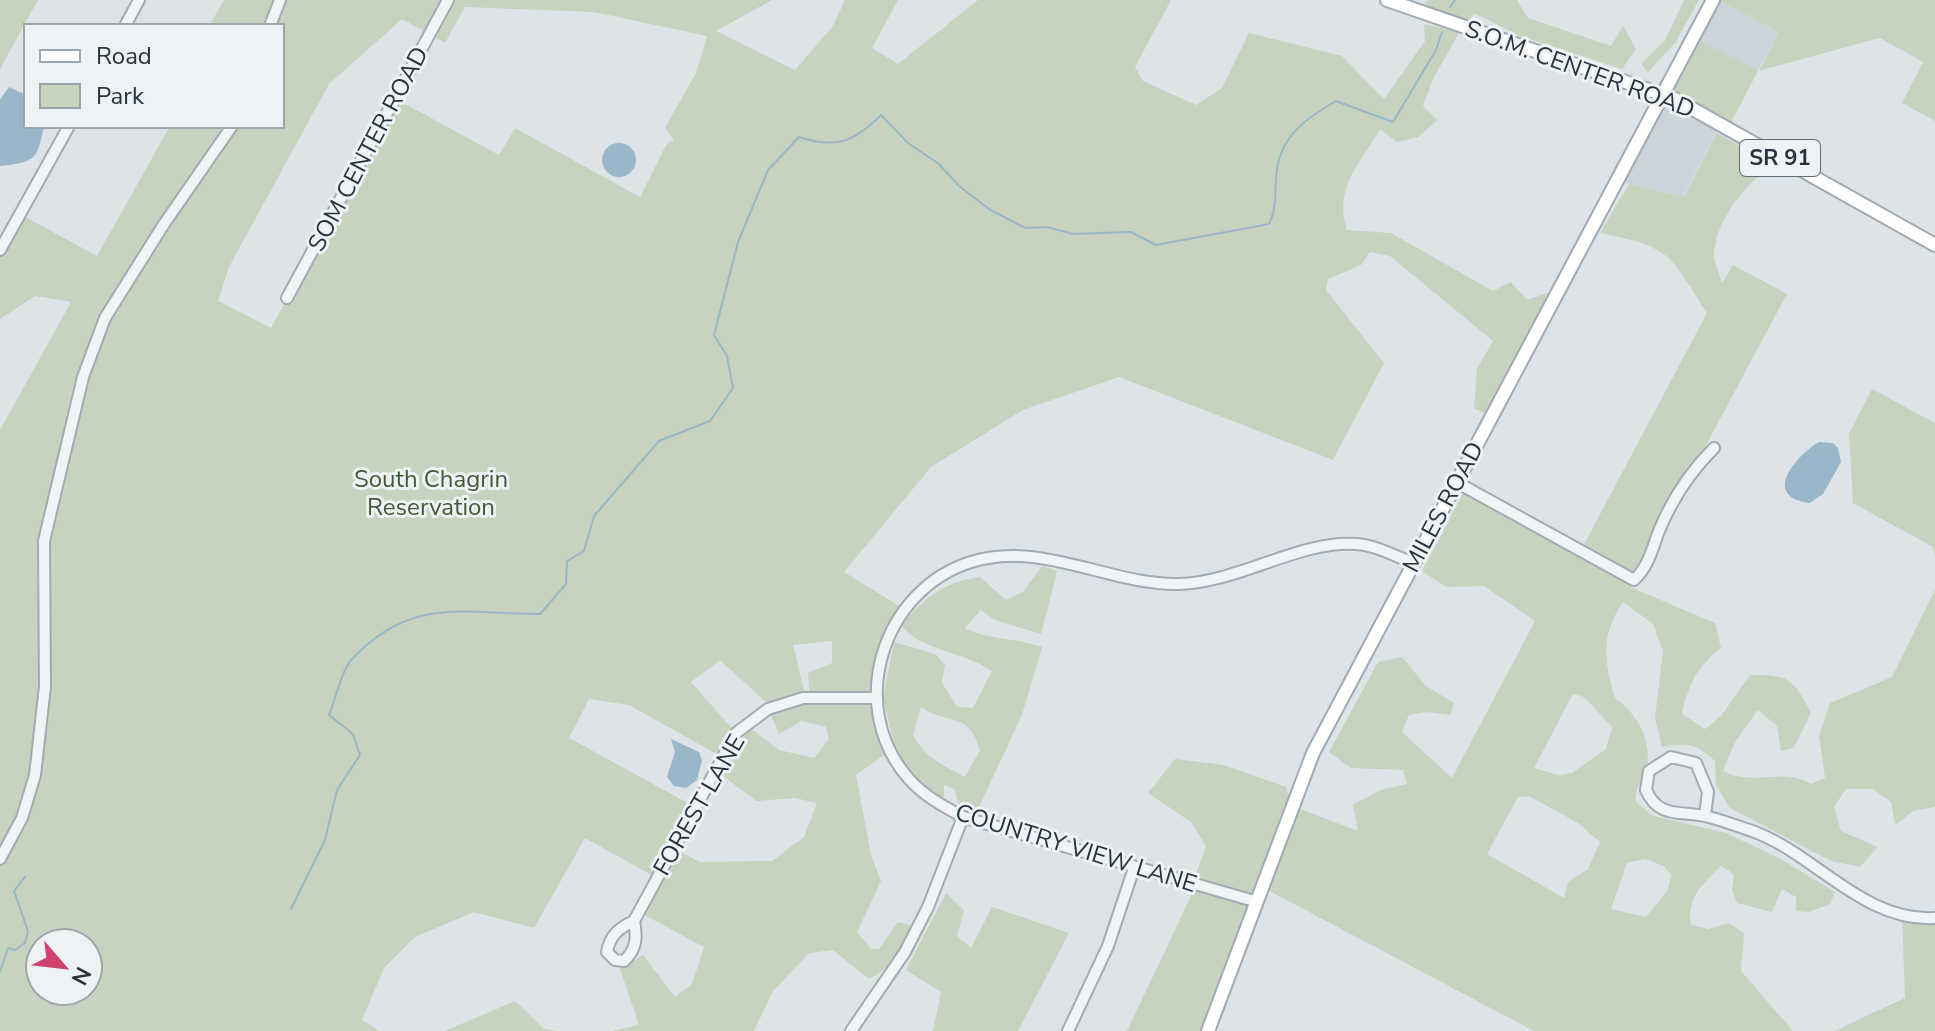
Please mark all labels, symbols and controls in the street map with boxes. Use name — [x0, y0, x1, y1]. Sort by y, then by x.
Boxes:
street label: S.O.M. CENTER ROAD — [1461, 13, 1699, 125]
legend — [24, 24, 284, 128]
text: Road — [96, 40, 152, 72]
street label: SOM CENTER ROAD — [300, 41, 436, 257]
text: Park — [96, 80, 145, 112]
road number: SR 91 — [1740, 140, 1820, 176]
street label: MILES ROAD — [1395, 436, 1491, 578]
park label: South Chagrin Reservation — [354, 463, 508, 523]
street label: FOREST LANE — [646, 729, 752, 881]
street label: COUNTRY VIEW LANE — [951, 796, 1201, 900]
north arrow — [24, 927, 104, 1007]
text: N — [64, 962, 98, 990]

